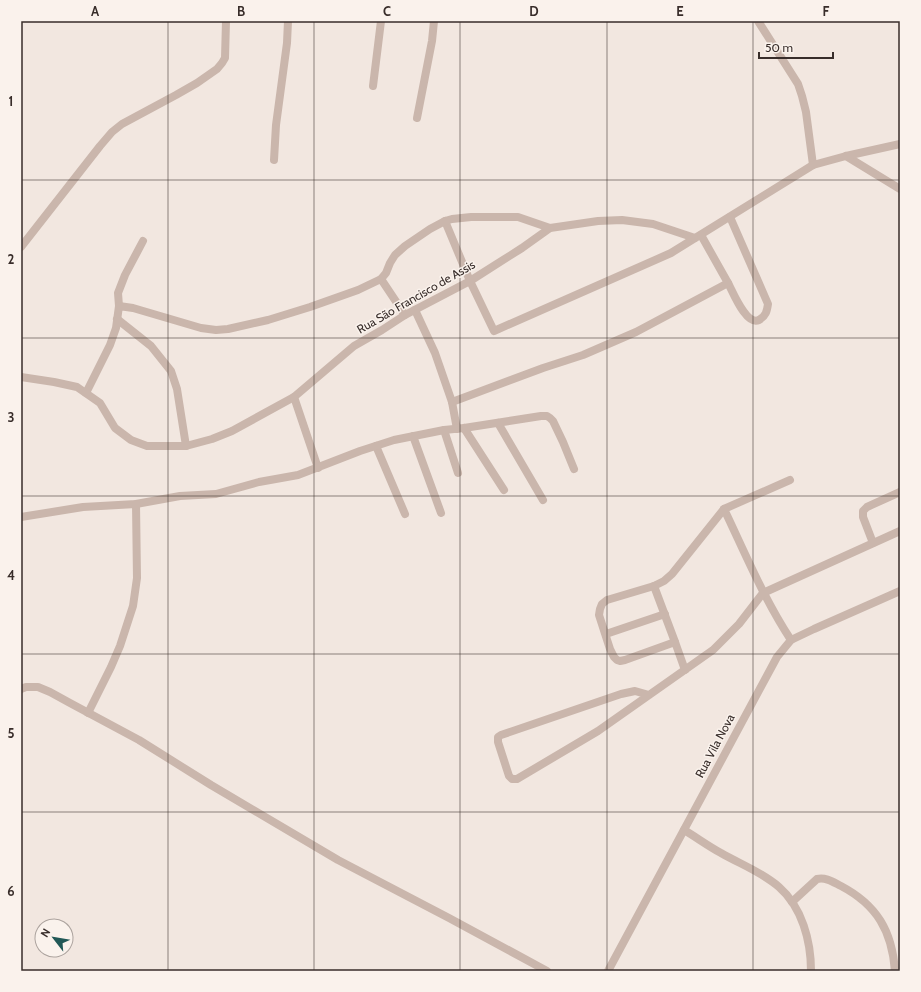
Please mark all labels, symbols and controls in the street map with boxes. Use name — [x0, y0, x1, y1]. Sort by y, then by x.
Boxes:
text: A — [91, 3, 100, 19]
text: B — [237, 3, 245, 19]
text: C — [383, 3, 391, 19]
text: D — [529, 3, 539, 19]
text: E — [676, 3, 684, 19]
text: F — [823, 3, 830, 19]
scale bar — [759, 34, 833, 60]
text: 50 m — [765, 40, 793, 55]
text: 1 — [9, 93, 13, 109]
text: 2 — [8, 251, 15, 267]
street label: Rua São Francisco de Assis — [354, 257, 477, 337]
text: 3 — [7, 409, 15, 425]
text: 4 — [7, 567, 15, 583]
street label: Rua Vila Nova — [692, 711, 738, 780]
text: 5 — [8, 725, 15, 741]
text: 6 — [7, 883, 15, 899]
north arrow — [34, 918, 74, 958]
text: N — [37, 926, 53, 940]

